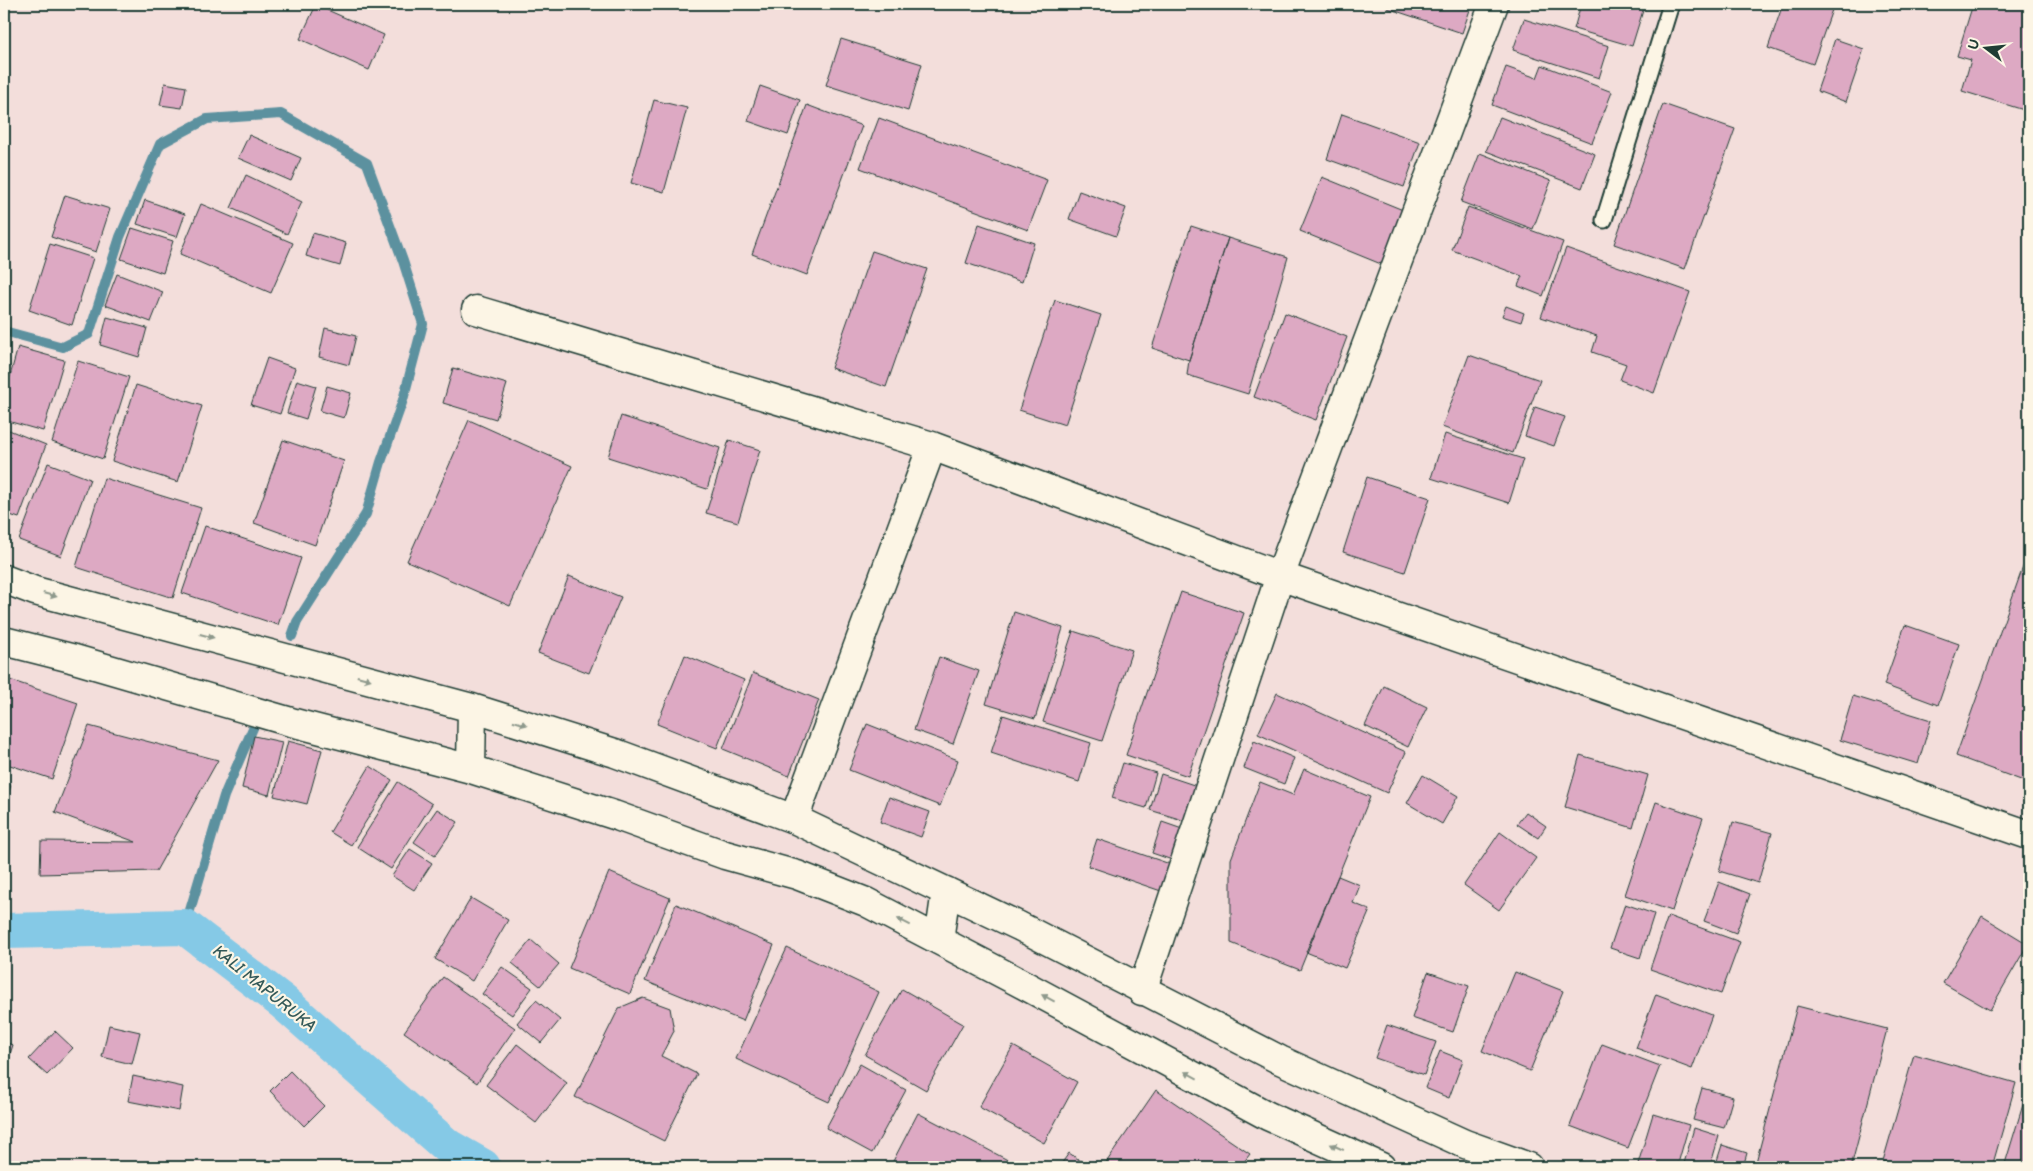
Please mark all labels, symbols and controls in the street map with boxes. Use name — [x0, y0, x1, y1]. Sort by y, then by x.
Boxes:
north arrow — [1960, 22, 2010, 72]
text: U — [1964, 37, 1984, 52]
one-way arrow — [42, 591, 57, 599]
one-way arrow — [199, 633, 214, 641]
one-way arrow — [356, 675, 371, 683]
one-way arrow — [513, 719, 528, 727]
one-way arrow — [897, 918, 912, 926]
water label: KALI MAPURUKA — [209, 942, 319, 1036]
one-way arrow — [1041, 994, 1055, 1002]
one-way arrow — [1184, 1071, 1199, 1079]
one-way arrow — [1330, 1143, 1344, 1151]

